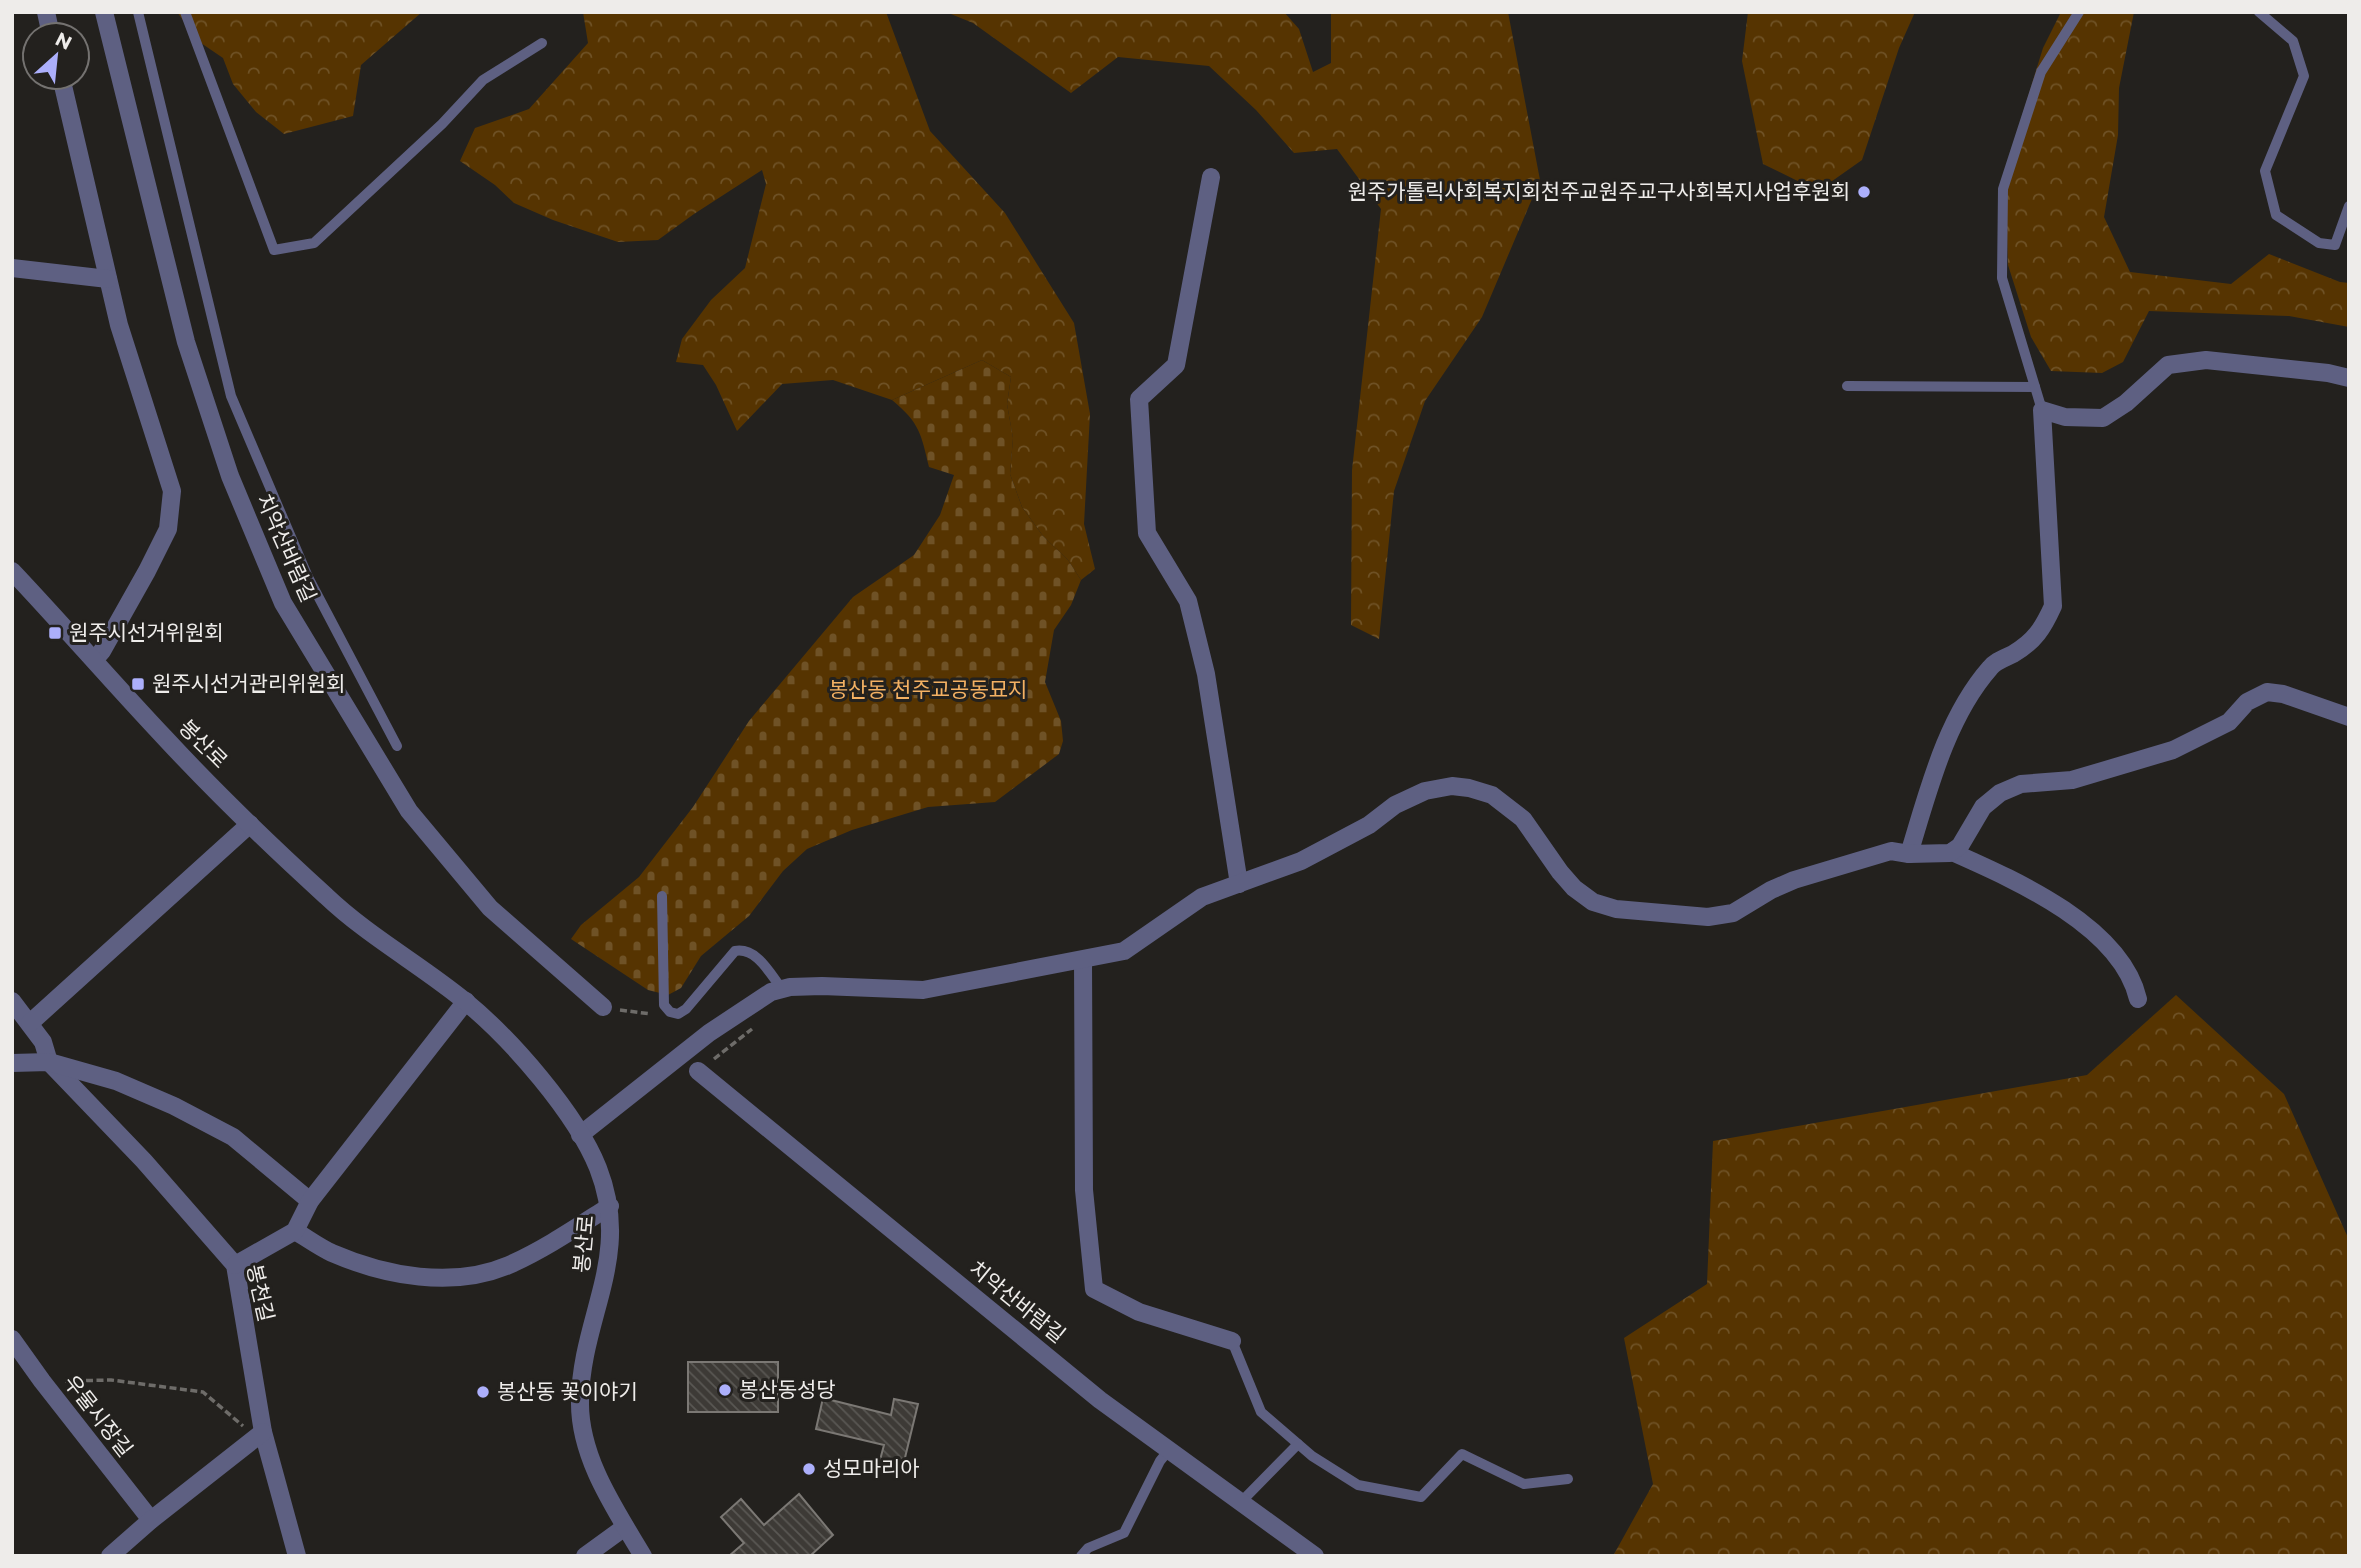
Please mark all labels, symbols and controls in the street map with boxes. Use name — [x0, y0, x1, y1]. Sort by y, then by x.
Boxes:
north arrow — [21, 21, 91, 91]
text: N — [51, 28, 76, 55]
place label: 원주가톨릭사회복지회천주교원주교구사회복지사업후원회 — [1348, 179, 1850, 204]
marker: 원주가톨릭사회복지회천주교원주교구사회복지사업후원회 — [1856, 184, 1872, 200]
street label: 치악산바람길 — [251, 490, 321, 606]
place label: 원주시선거위원회 — [69, 620, 224, 645]
marker: 원주시선거위원회 — [47, 625, 63, 641]
place label: 원주시선거관리위원회 — [152, 671, 345, 696]
marker: 원주시선거관리위원회 — [130, 676, 146, 692]
park label: 봉산동 천주교공동묘지 — [829, 677, 1027, 702]
street label: 봉산로 — [174, 714, 233, 773]
street label: 봉산로 — [569, 1214, 598, 1274]
street label: 치악산바람길 — [964, 1255, 1070, 1348]
street label: 봉천길 — [242, 1262, 279, 1324]
street label: 우물시장길 — [59, 1370, 138, 1461]
place label: 봉산동성당 — [739, 1377, 836, 1402]
place label: 봉산동 꽃이야기 — [497, 1379, 638, 1404]
marker: 봉산동성당 — [717, 1382, 733, 1398]
marker: 봉산동 꽃이야기 — [475, 1384, 491, 1400]
place label: 성모마리아 — [823, 1456, 920, 1481]
marker: 성모마리아 — [801, 1461, 817, 1477]

